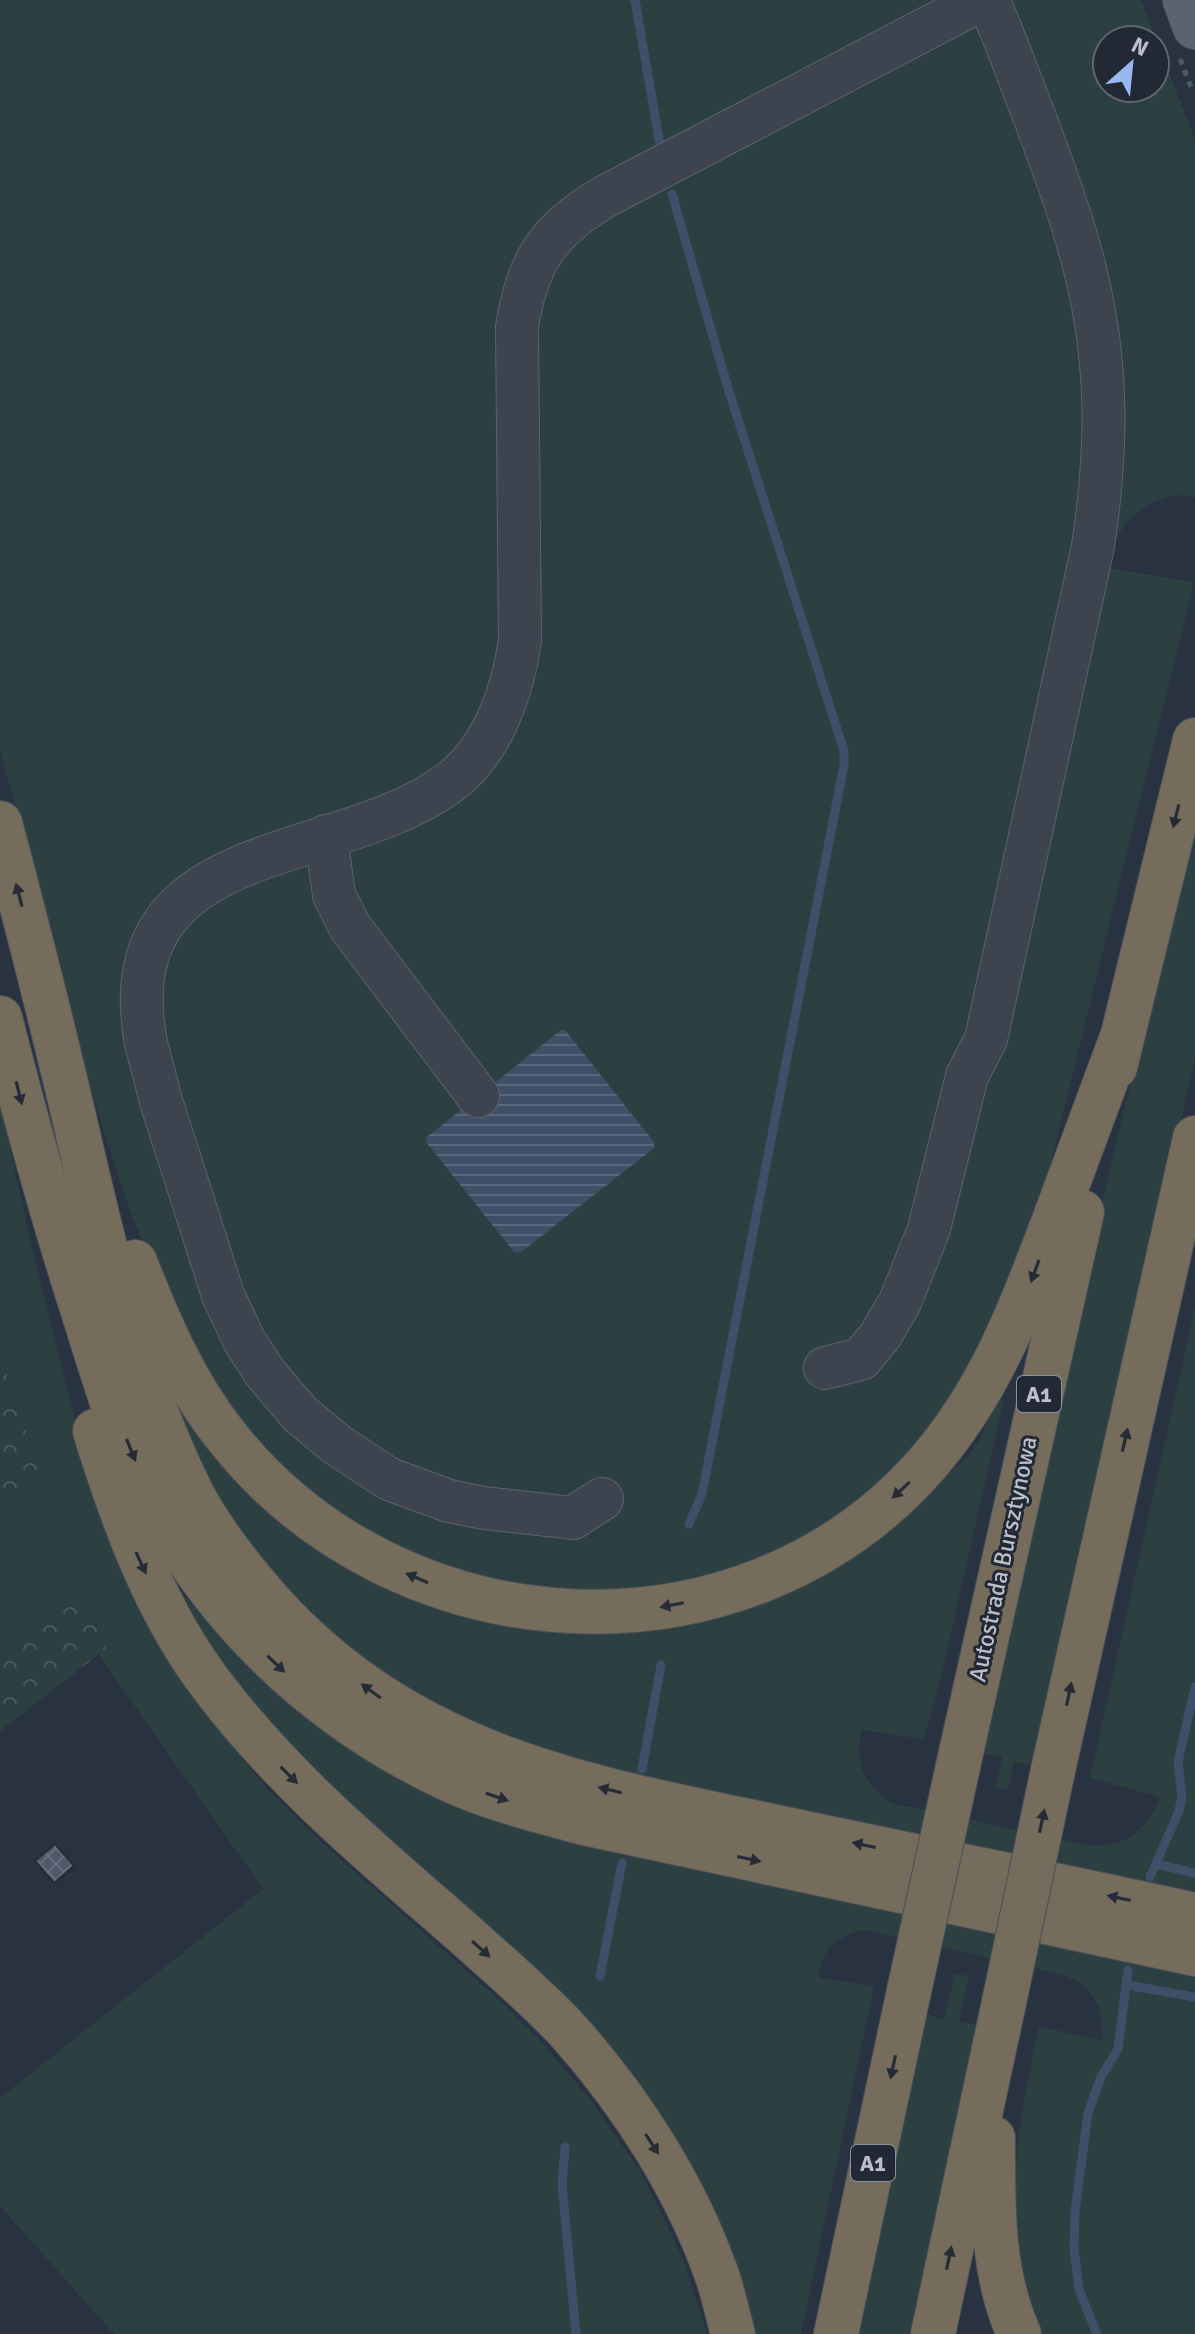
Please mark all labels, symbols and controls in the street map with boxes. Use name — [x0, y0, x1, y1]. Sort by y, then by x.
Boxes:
north arrow — [1091, 24, 1171, 104]
text: N — [1127, 31, 1153, 62]
one-way arrow — [1170, 803, 1182, 828]
one-way arrow — [13, 883, 25, 908]
one-way arrow — [14, 1081, 26, 1106]
one-way arrow — [1028, 1259, 1041, 1283]
road number: A1 — [1017, 1376, 1061, 1412]
one-way arrow — [1120, 1427, 1132, 1452]
street label: Autostrada Bursztynowa — [962, 1434, 1044, 1684]
one-way arrow — [125, 1438, 138, 1462]
one-way arrow — [892, 1480, 911, 1499]
one-way arrow — [135, 1551, 148, 1574]
one-way arrow — [405, 1572, 429, 1585]
one-way arrow — [659, 1600, 684, 1612]
one-way arrow — [266, 1654, 285, 1672]
one-way arrow — [1063, 1681, 1076, 1706]
one-way arrow — [361, 1684, 382, 1700]
one-way arrow — [279, 1765, 298, 1784]
one-way arrow — [598, 1783, 623, 1795]
one-way arrow — [485, 1792, 509, 1804]
one-way arrow — [1036, 1809, 1049, 1834]
one-way arrow — [852, 1838, 877, 1851]
one-way arrow — [737, 1853, 762, 1866]
one-way arrow — [1106, 1891, 1131, 1904]
one-way arrow — [472, 1940, 491, 1958]
one-way arrow — [886, 2055, 899, 2080]
one-way arrow — [644, 2134, 659, 2155]
road number: A1 — [851, 2145, 895, 2181]
one-way arrow — [944, 2245, 956, 2270]

